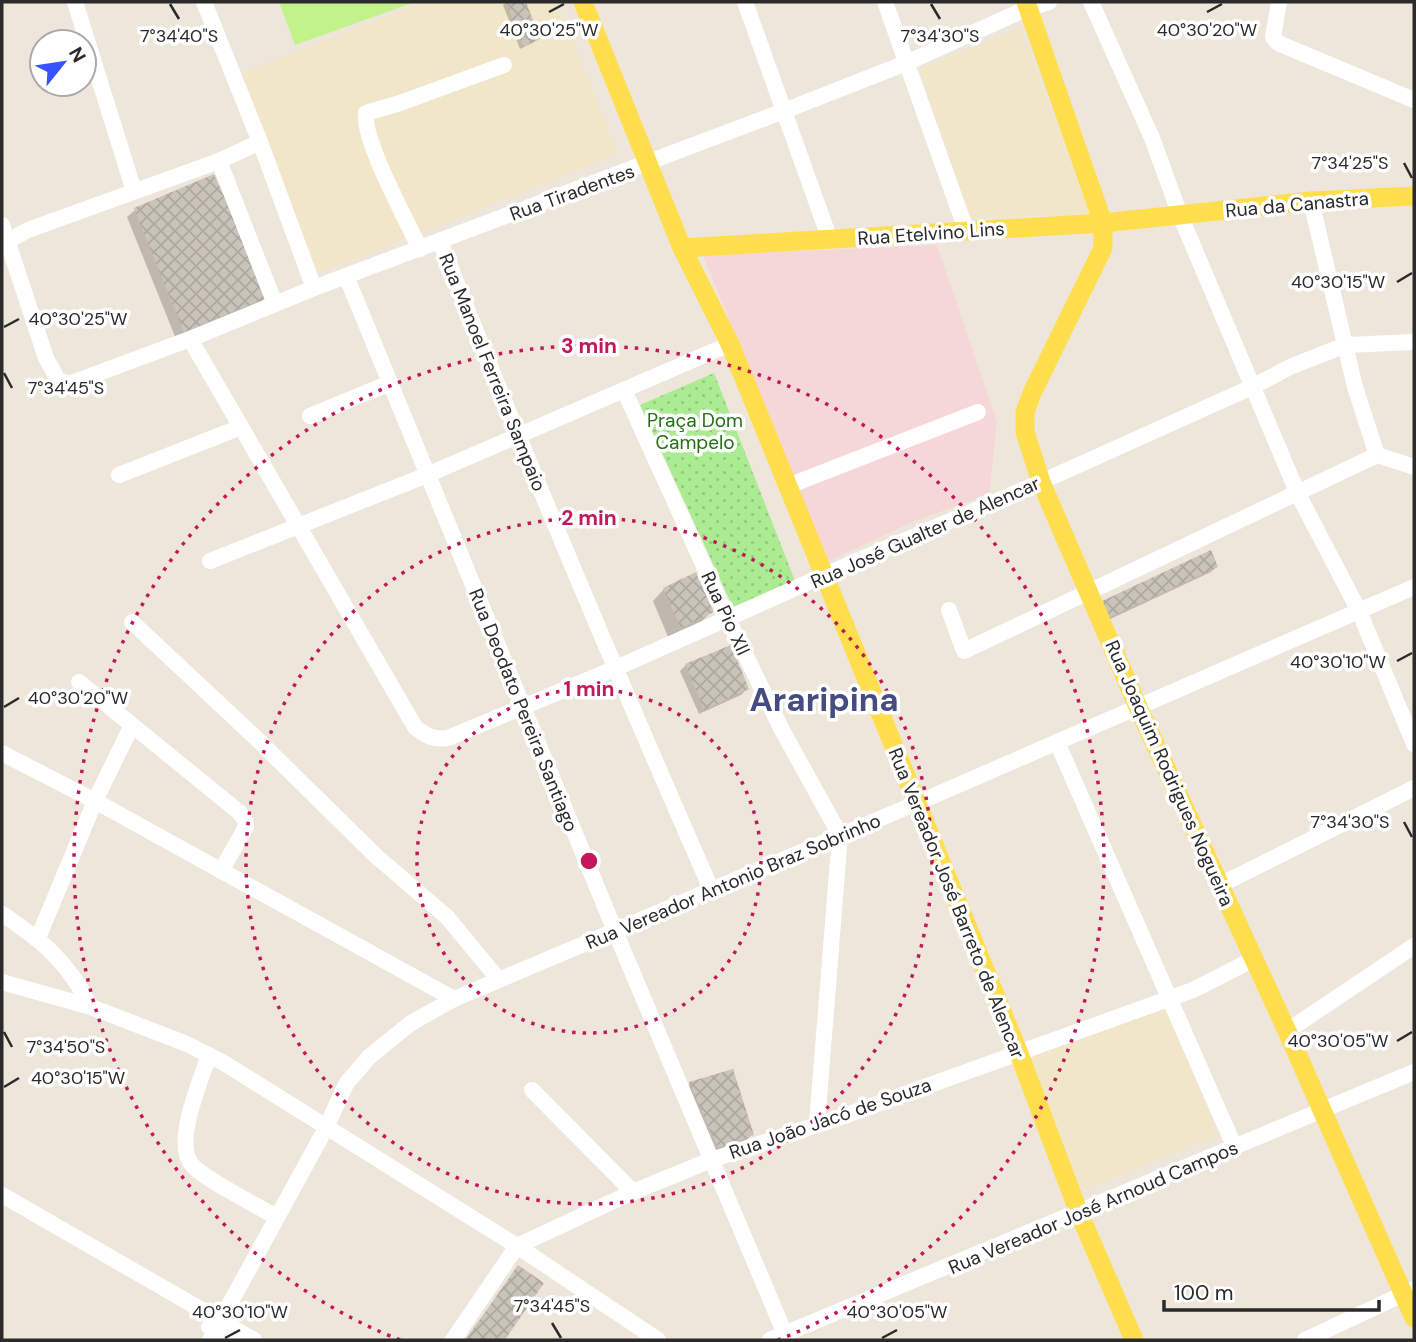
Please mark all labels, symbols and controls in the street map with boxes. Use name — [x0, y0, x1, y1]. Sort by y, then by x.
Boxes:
text: 40°30'25"W — [500, 18, 598, 42]
text: 40°30'20"W — [1157, 18, 1257, 42]
text: 7°34'40"S — [140, 24, 218, 48]
text: 7°34'30"S — [901, 24, 979, 48]
north arrow — [28, 28, 98, 98]
text: N — [63, 42, 92, 67]
text: 7°34'25"S — [1312, 151, 1388, 175]
street label: Rua Tiradentes — [506, 158, 638, 227]
street label: Rua da Canastra — [1224, 186, 1370, 223]
street label: Rua Etelvino Lins — [857, 216, 1005, 251]
street label: Rua Manoel Ferreira Sampaio — [433, 250, 552, 495]
text: 40°30'15"W — [1291, 270, 1385, 294]
text: 40°30'25"W — [29, 307, 127, 331]
text: 3 min — [561, 332, 617, 360]
text: 7°34'45"S — [28, 376, 104, 400]
park label: Praça Dom Campelo — [647, 408, 743, 455]
street label: Rua José Gualter de Alencar — [807, 471, 1044, 594]
text: 2 min — [561, 504, 617, 532]
street label: Rua Pio XII — [695, 567, 756, 659]
street label: Rua Deodato Pereira Santiago — [463, 585, 584, 835]
street label: Rua Joaquim Rodrigues Nogueira — [1099, 636, 1240, 910]
text: 40°30'10"W — [1290, 650, 1386, 674]
text: 1 min — [563, 675, 615, 703]
district label: Araripina — [749, 678, 899, 721]
text: 40°30'20"W — [28, 686, 128, 710]
street label: Rua Vereador José Barreto de Alencar — [883, 744, 1031, 1062]
street label: Rua Vereador Antonio Braz Sobrinho — [582, 808, 884, 955]
text: 7°34'30"S — [1311, 810, 1389, 834]
centre of rings — [577, 849, 601, 873]
text: 40°30'05"W — [1288, 1029, 1388, 1053]
text: 7°34'50"S — [27, 1035, 105, 1059]
text: 40°30'15"W — [31, 1066, 125, 1090]
street label: Rua João Jacó de Souza — [726, 1072, 934, 1165]
street label: Rua Vereador José Arnoud Campos — [945, 1135, 1242, 1280]
scale bar — [1164, 1268, 1379, 1312]
text: 100 m — [1174, 1279, 1234, 1307]
text: 7°34'45"S — [514, 1294, 590, 1318]
text: 40°30'10"W — [192, 1300, 288, 1324]
text: 40°30'05"W — [847, 1300, 947, 1324]

